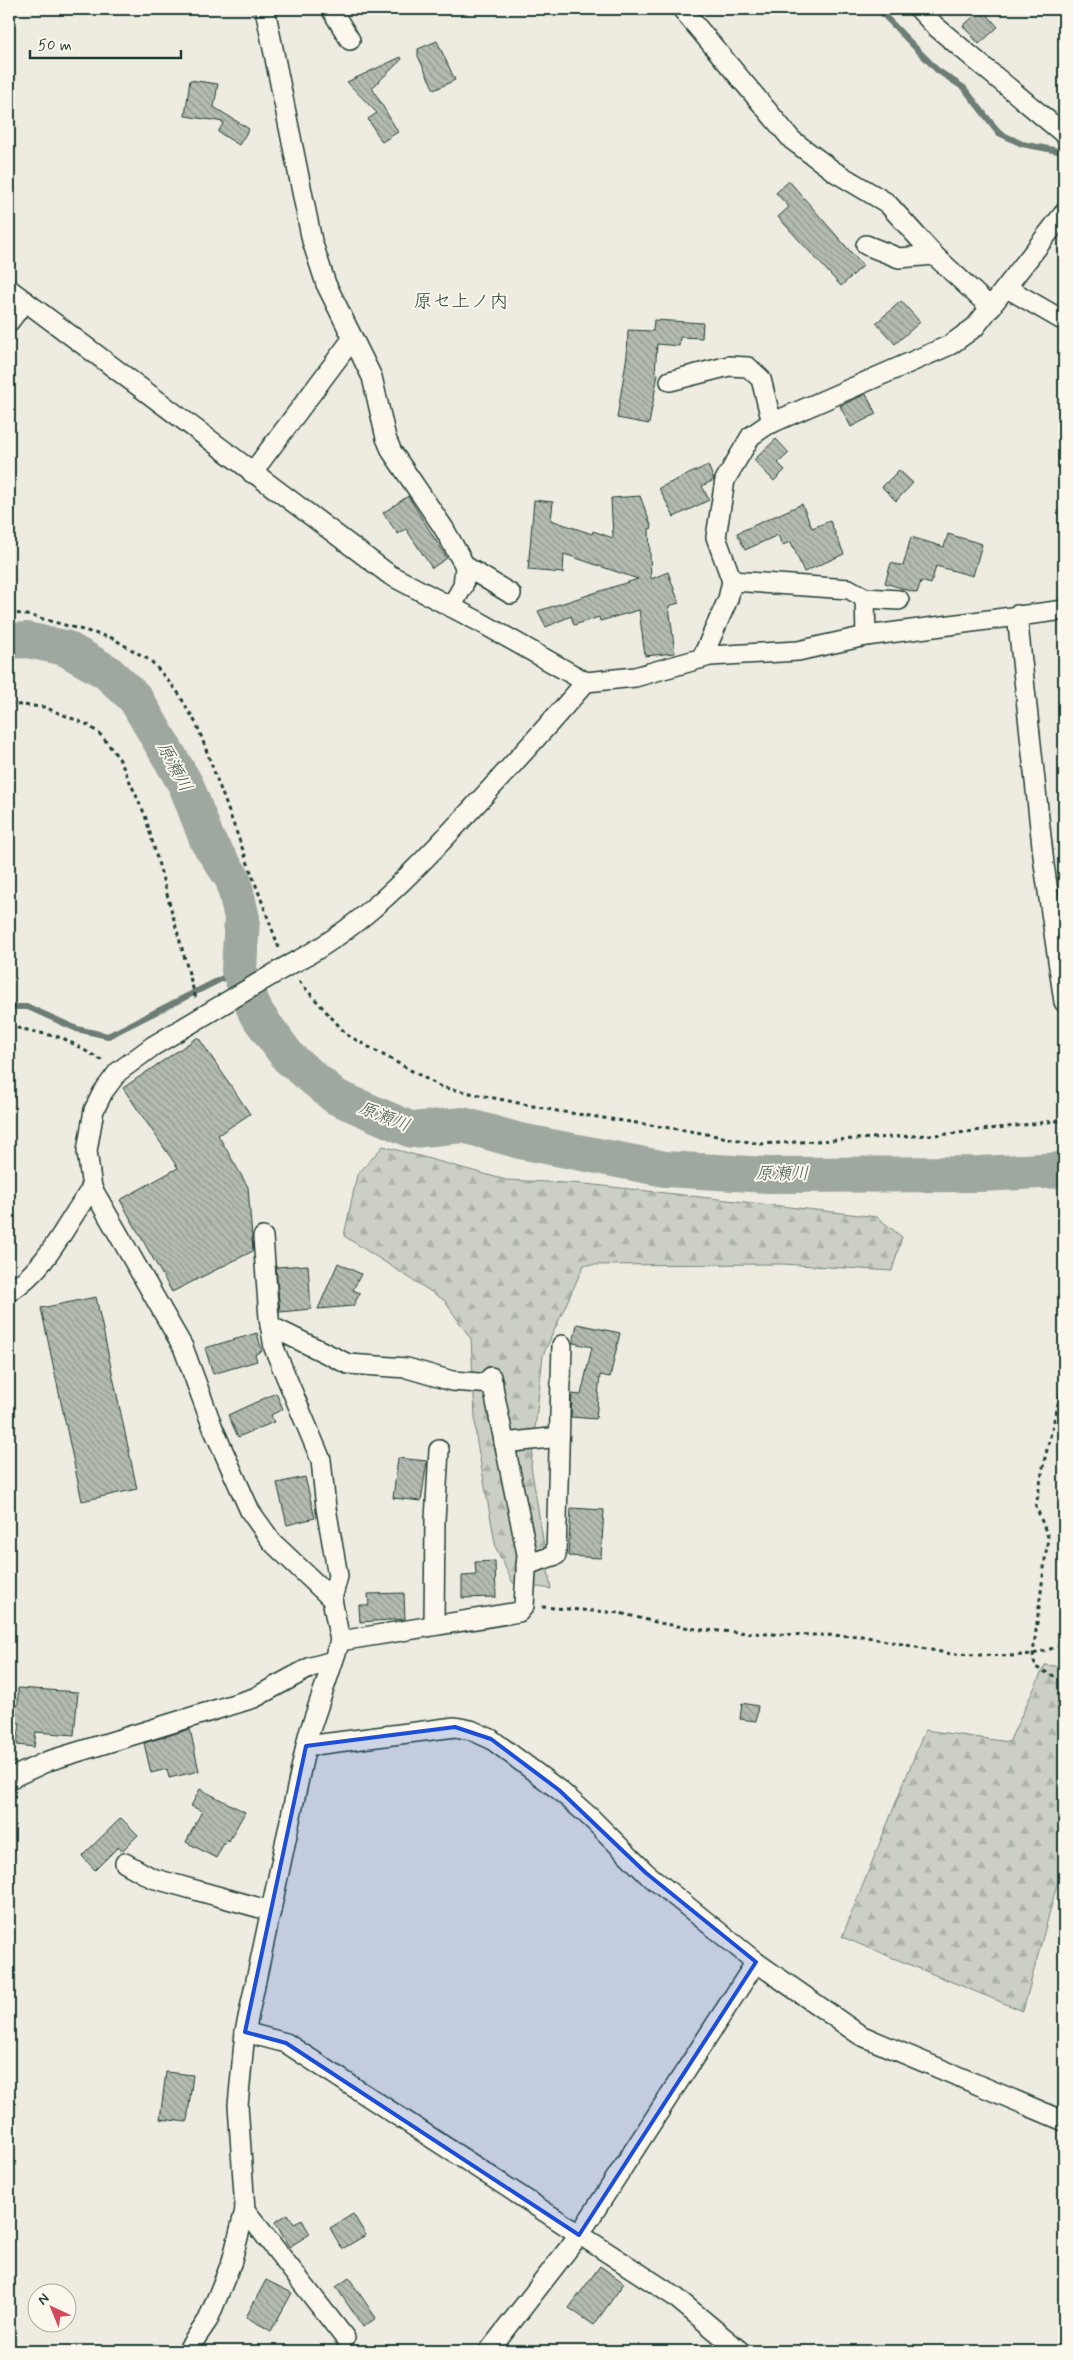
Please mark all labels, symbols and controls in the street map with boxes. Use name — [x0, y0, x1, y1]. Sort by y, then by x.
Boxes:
scale bar — [30, 28, 181, 60]
text: 50 m — [38, 36, 72, 56]
district label: 原セ上ノ内 — [413, 289, 509, 314]
water label: 原瀬川 — [151, 738, 197, 796]
water label: 原瀬川 — [354, 1096, 414, 1138]
water label: 原瀬川 — [755, 1162, 809, 1186]
north arrow — [28, 2282, 78, 2332]
text: N — [34, 2290, 53, 2309]

